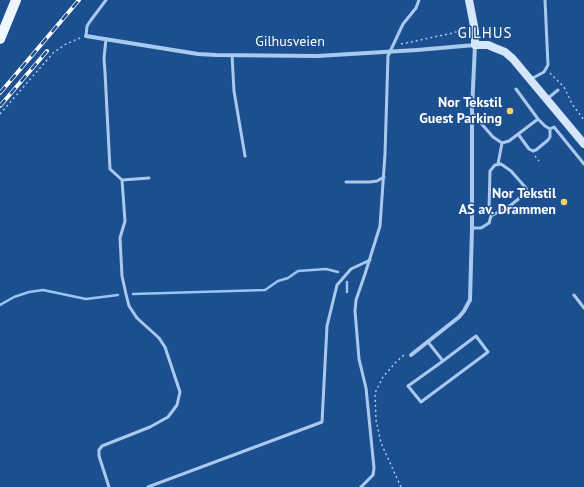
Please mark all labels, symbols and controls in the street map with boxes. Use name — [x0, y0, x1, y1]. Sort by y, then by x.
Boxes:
district label: GILHUS — [457, 25, 513, 43]
street label: Gilhusveien — [255, 34, 325, 50]
place label: Nor Tekstil Guest Parking — [419, 95, 502, 128]
marker: Nor Tekstil Guest Parking — [505, 106, 515, 116]
place label: Nor Tekstil AS av. Drammen — [459, 186, 556, 218]
marker: Nor Tekstil AS av. Drammen — [559, 197, 569, 207]

